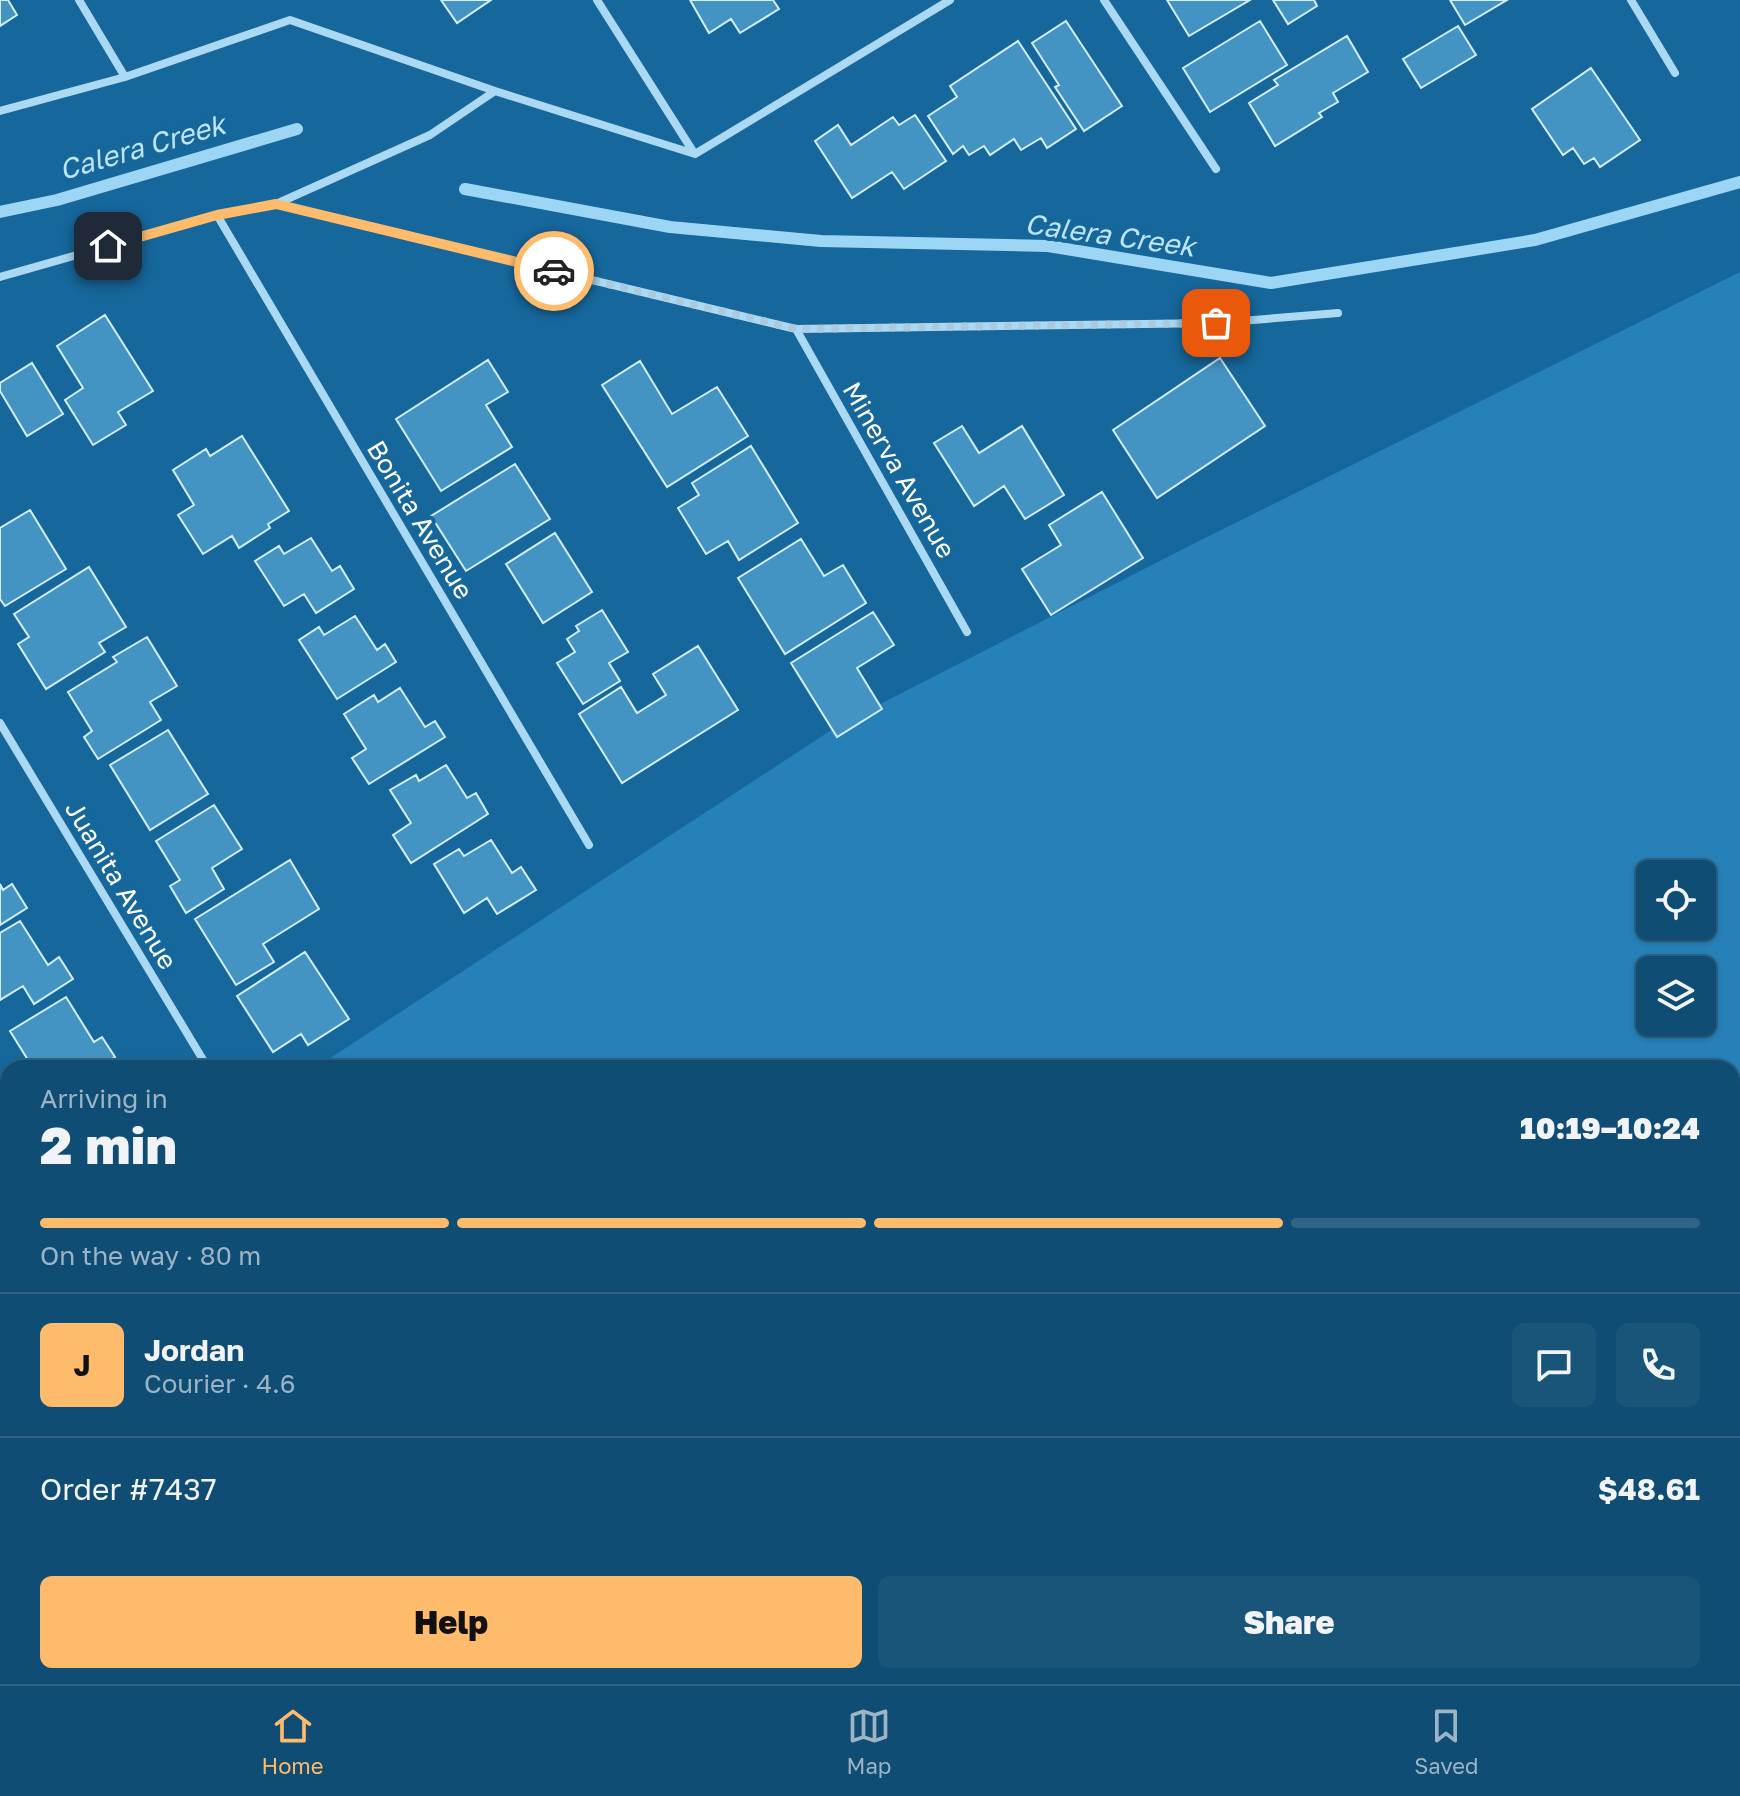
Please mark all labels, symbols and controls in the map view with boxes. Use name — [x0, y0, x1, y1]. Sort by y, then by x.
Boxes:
water label: Calera Creek — [55, 106, 232, 186]
water label: Calera Creek — [1023, 206, 1200, 263]
pin — [74, 212, 142, 280]
icon: home — [86, 224, 130, 268]
courier — [514, 231, 594, 311]
icon: car — [532, 249, 576, 293]
pin — [1182, 289, 1250, 357]
icon: bag — [1194, 301, 1238, 345]
street label: Minerva Avenue — [836, 376, 962, 563]
street label: Bonita Avenue — [361, 435, 480, 605]
street label: Juanita Avenue — [59, 795, 184, 975]
map controls — [1636, 860, 1716, 1036]
button: locate — [1636, 860, 1716, 940]
button: layers — [1636, 956, 1716, 1036]
text: Arriving in — [40, 1083, 168, 1114]
text: 10:19–10:24 — [1520, 1110, 1700, 1146]
text: 2 min — [40, 1113, 177, 1175]
text: On the way · 80 m — [40, 1240, 261, 1271]
button: chat — [1512, 1323, 1596, 1407]
button: phone — [1616, 1323, 1700, 1407]
text: Jordan — [144, 1332, 244, 1368]
text: J — [73, 1347, 91, 1383]
text: Courier · 4.6 — [144, 1368, 296, 1399]
text: Order #7437 — [40, 1471, 217, 1507]
text: $48.61 — [1598, 1471, 1700, 1507]
button: Help — [40, 1576, 862, 1668]
button: Share — [878, 1576, 1700, 1668]
tab: Home — [261, 1704, 324, 1779]
tab: Map — [846, 1704, 891, 1779]
tab: Saved — [1414, 1704, 1479, 1779]

